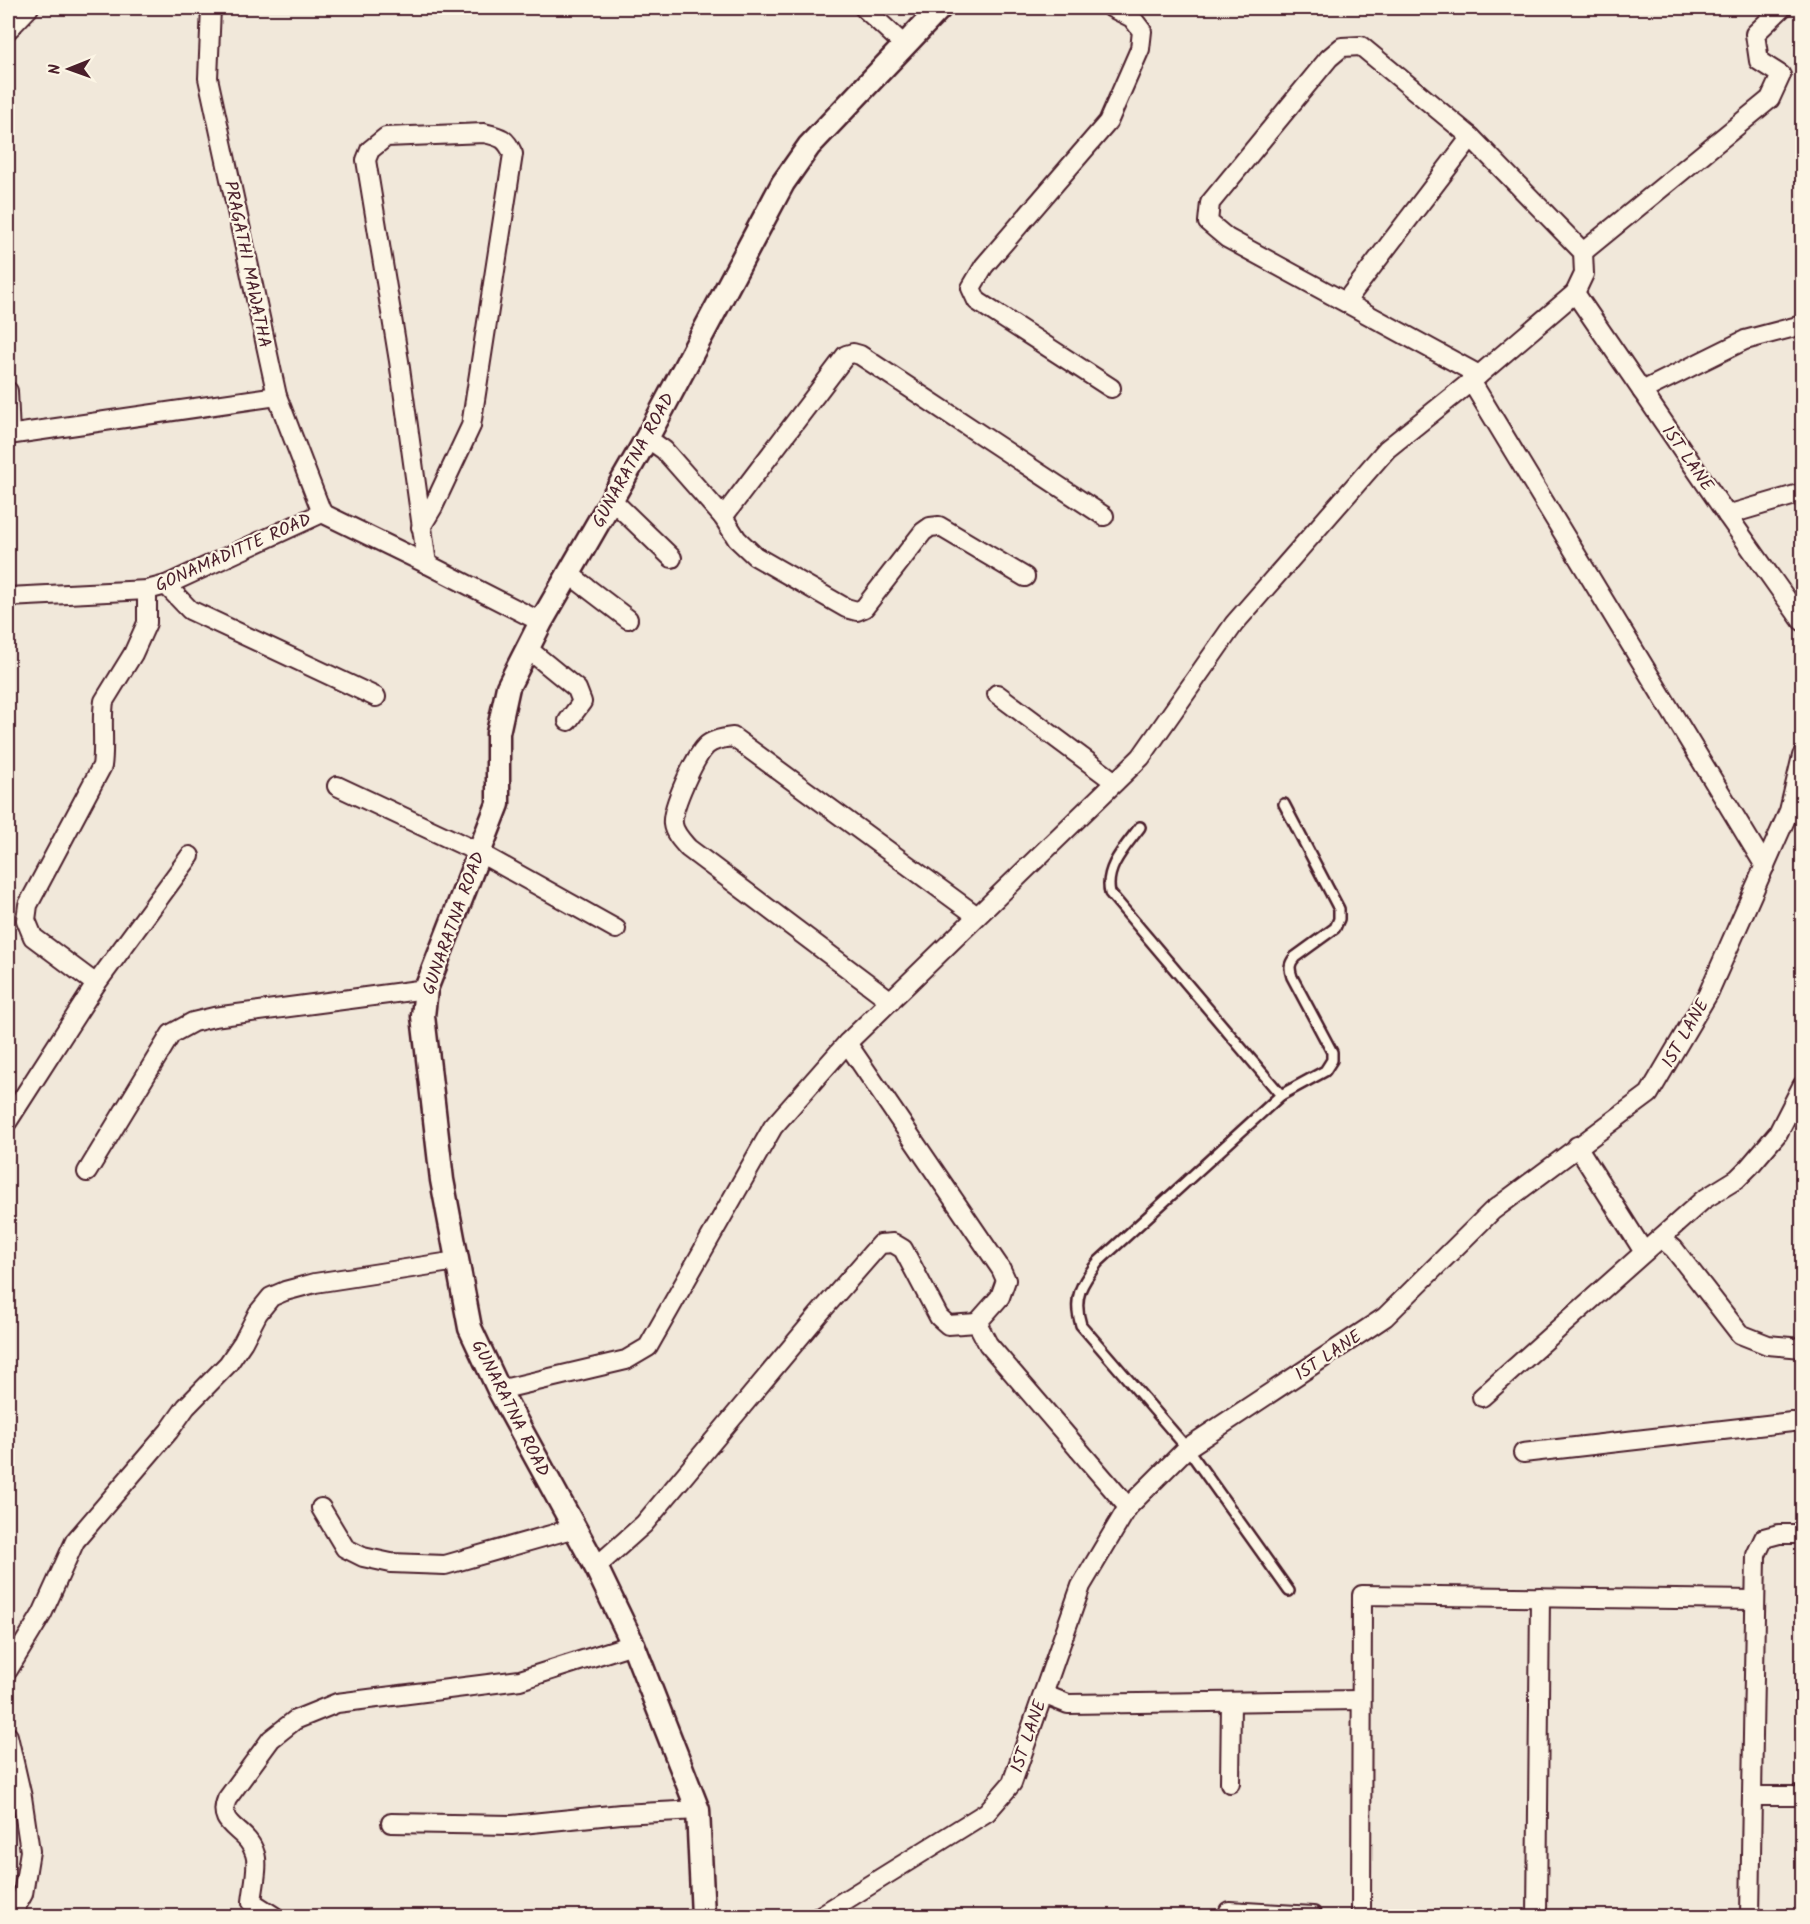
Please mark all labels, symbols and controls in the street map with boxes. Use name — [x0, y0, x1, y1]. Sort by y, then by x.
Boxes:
north arrow — [39, 39, 99, 99]
text: N — [43, 64, 68, 75]
street label: PRAGATHI MAWATHA — [215, 178, 278, 351]
street label: GUNARATNA ROAD — [585, 388, 684, 534]
street label: 1ST LANE — [1653, 420, 1721, 499]
street label: GONAMADITTE ROAD — [151, 506, 317, 601]
street label: GUNARATNA ROAD — [415, 848, 494, 999]
street label: 1ST LANE — [1655, 993, 1718, 1074]
street label: 1ST LANE — [1289, 1323, 1369, 1389]
street label: GUNARATNA ROAD — [463, 1335, 557, 1483]
street label: 1ST LANE — [1003, 1696, 1056, 1777]

